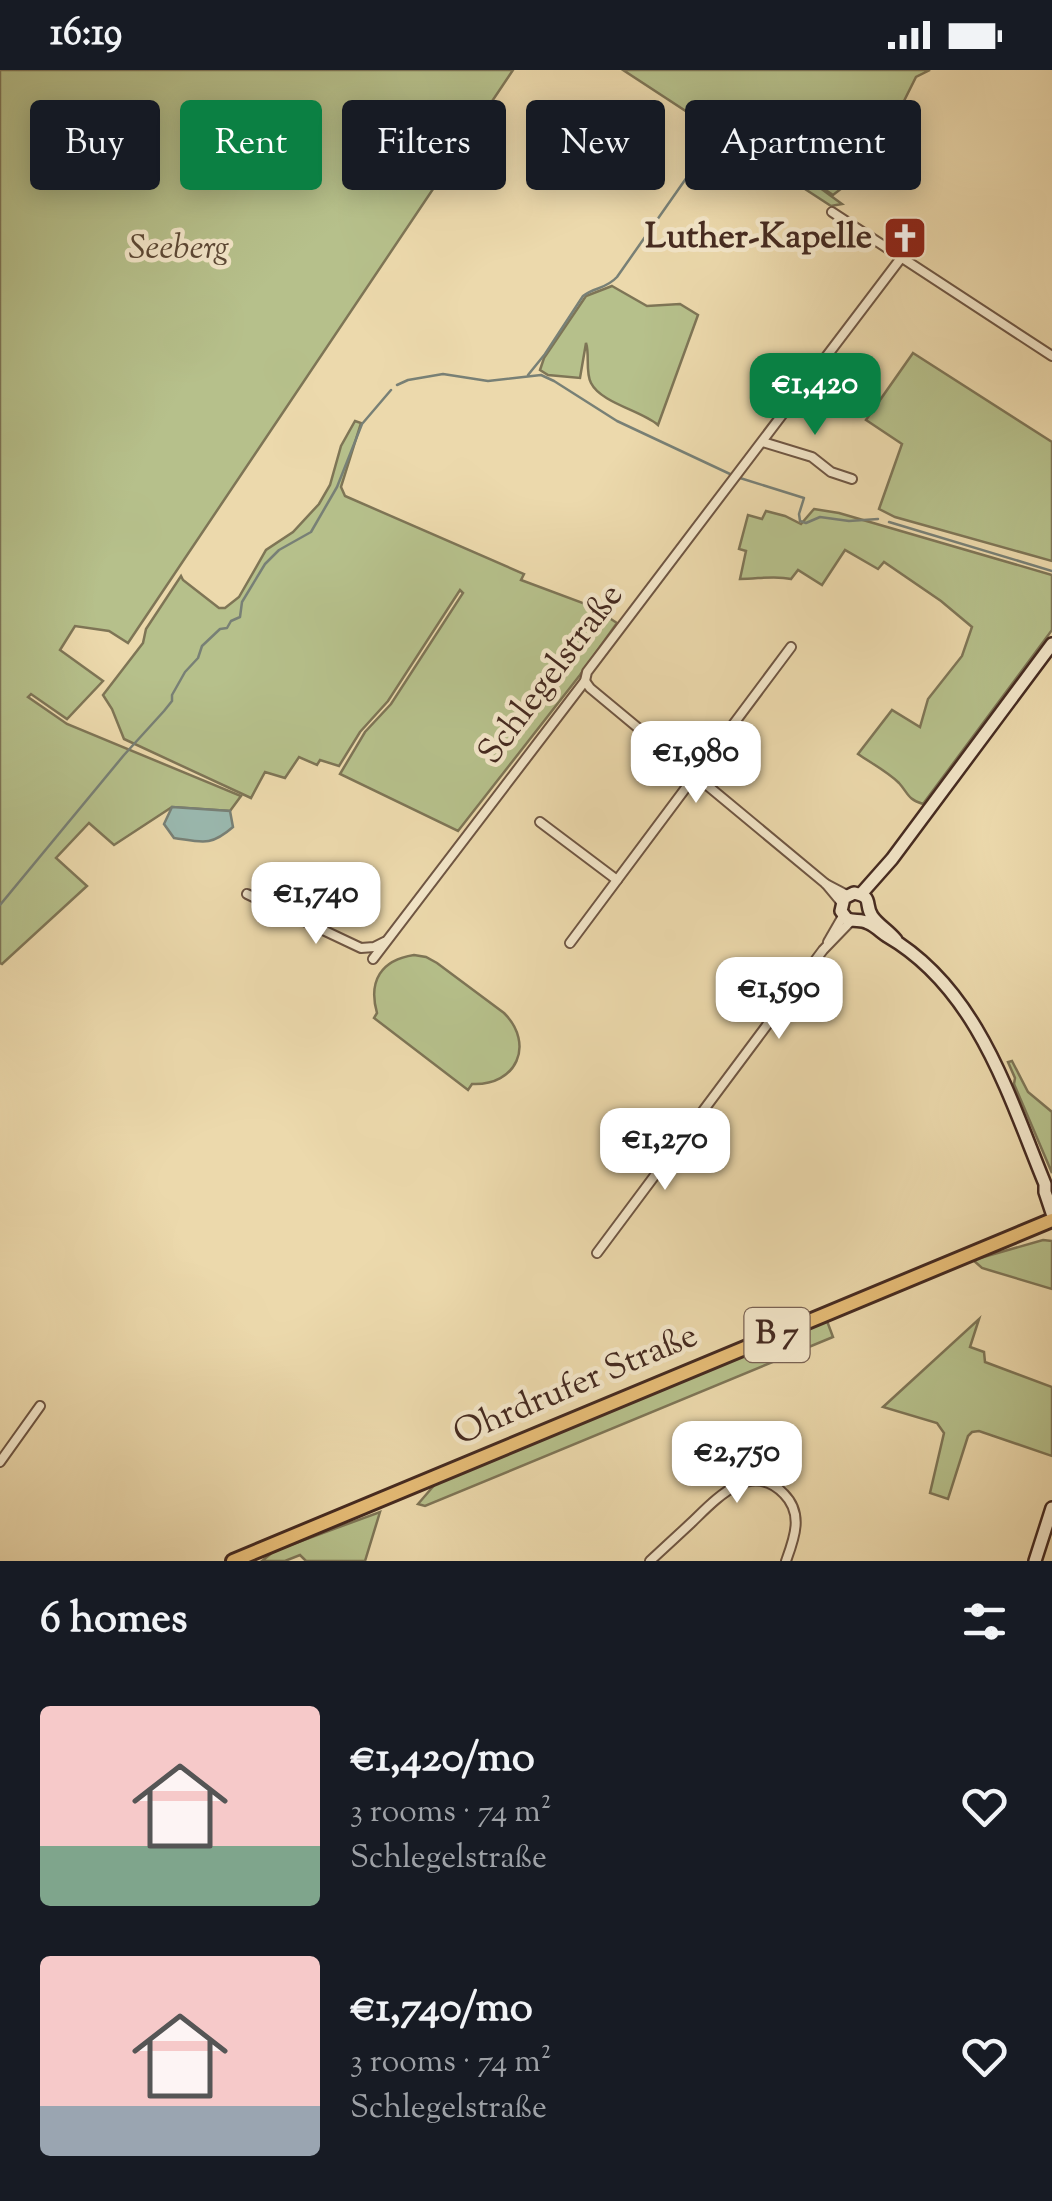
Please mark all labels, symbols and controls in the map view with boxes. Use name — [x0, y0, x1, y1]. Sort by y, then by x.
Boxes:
text: 16:19 — [50, 8, 122, 62]
chip: Buy — [30, 100, 160, 190]
chip: Rent — [180, 100, 322, 190]
chip: Filters — [342, 100, 506, 190]
chip: New — [526, 100, 665, 190]
chip: Apartment — [685, 100, 921, 190]
place label: Luther-Kapelle — [645, 213, 872, 264]
church icon: Luther-Kapelle — [882, 215, 928, 261]
park label: Seeberg — [128, 224, 230, 275]
pin: €1,420 — [734, 353, 896, 438]
text: €1,420 — [772, 362, 858, 408]
street label: Schlegelstraße — [467, 574, 637, 776]
pin: €1,980 — [615, 721, 777, 806]
text: €1,980 — [653, 730, 739, 776]
pin: €1,740 — [235, 862, 397, 947]
text: €1,740 — [273, 871, 359, 917]
pin: €1,590 — [698, 957, 860, 1042]
text: €1,590 — [738, 966, 820, 1012]
pin: €1,270 — [584, 1108, 746, 1193]
text: €1,270 — [622, 1117, 708, 1163]
road number: B 7 — [744, 1308, 810, 1362]
street label: Ohrdrufer Straße — [446, 1312, 706, 1460]
pin: €2,750 — [656, 1421, 818, 1506]
text: €2,750 — [694, 1430, 780, 1476]
text: 6 homes — [40, 1591, 187, 1651]
icon: filters — [957, 1594, 1012, 1649]
text: €1,420/mo — [350, 1730, 535, 1790]
icon: home — [120, 1746, 240, 1866]
icon: heart — [957, 1779, 1012, 1834]
text: 3 rooms · 74 m² — [350, 1790, 552, 1836]
text: Schlegelstraße — [350, 1836, 547, 1882]
text: €1,740/mo — [350, 1980, 533, 2040]
icon: home — [120, 1996, 240, 2116]
icon: heart — [957, 2029, 1012, 2084]
text: 3 rooms · 74 m² — [350, 2040, 552, 2086]
text: Schlegelstraße — [350, 2086, 547, 2132]

